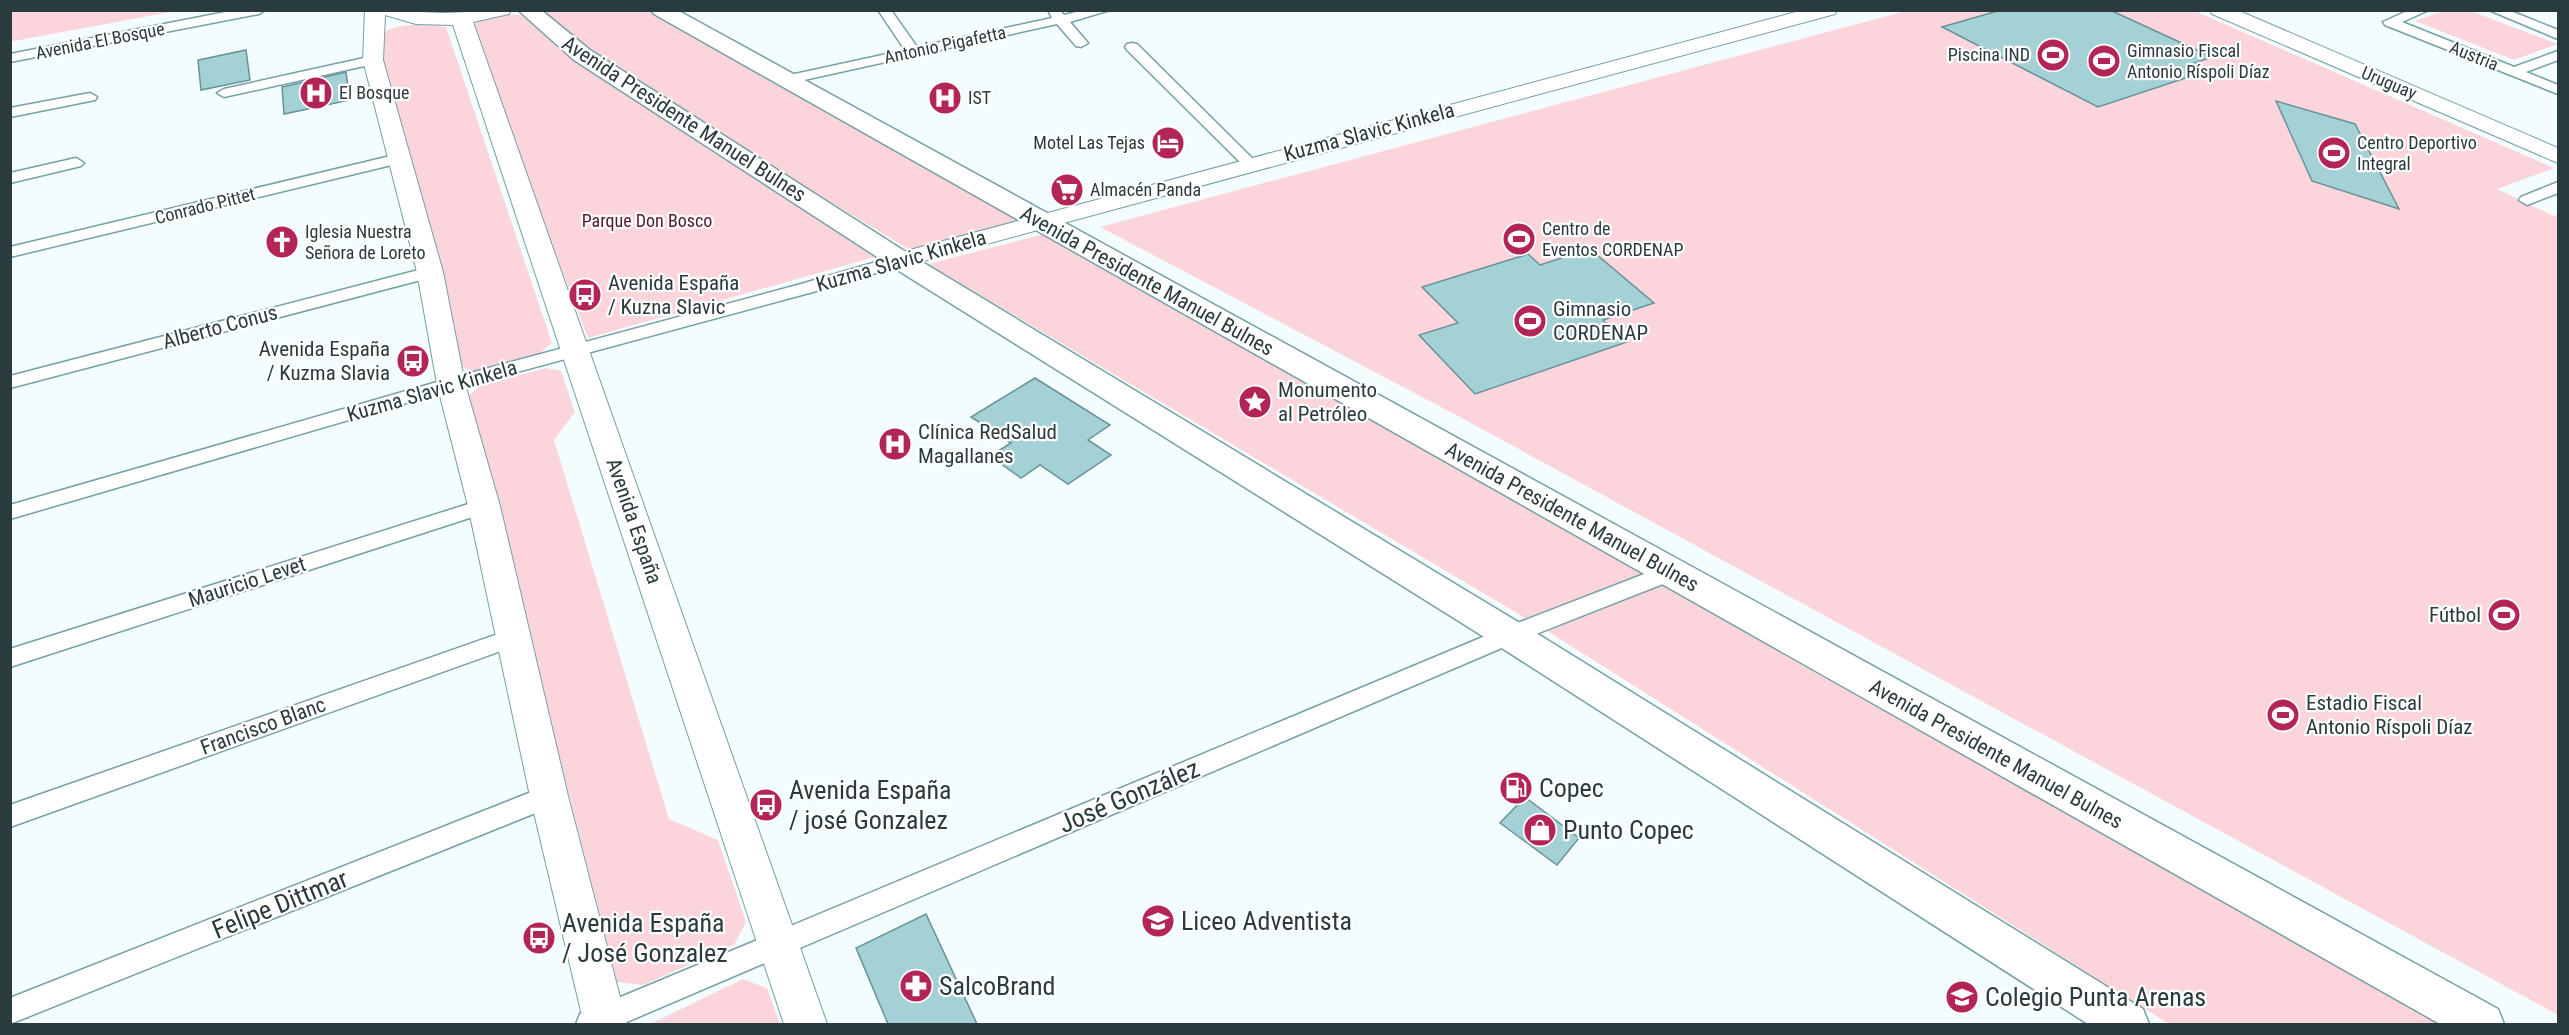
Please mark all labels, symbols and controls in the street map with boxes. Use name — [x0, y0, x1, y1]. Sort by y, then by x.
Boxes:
street label: Avenida El Bosque — [34, 18, 166, 63]
street label: Antonio Pigafetta — [882, 21, 1008, 68]
street label: Avenida Presidente Manuel Bulnes — [558, 31, 810, 207]
street label: Austria — [2447, 36, 2502, 75]
sports icon: Piscina IND — [2035, 37, 2071, 73]
place label: Gimnasio Fiscal Antonio Ríspoli Díaz — [2127, 40, 2270, 82]
sports icon: Gimnasio Fiscal Antonio Ríspoli Díaz — [2086, 43, 2122, 79]
place label: Piscina IND — [1948, 44, 2030, 65]
street label: Uruguay — [2358, 62, 2420, 104]
hospital icon: El Bosque — [298, 75, 334, 111]
hospital icon: IST — [927, 80, 963, 116]
place label: El Bosque — [339, 82, 409, 103]
place label: IST — [968, 87, 991, 108]
street label: Kuzma Slavic Kinkela — [1281, 98, 1457, 166]
hotel icon: Motel Las Tejas — [1150, 125, 1186, 161]
place label: Motel Las Tejas — [1033, 132, 1145, 153]
place label: Centro Deportivo Integral — [2357, 132, 2477, 174]
sports icon: Centro Deportivo Integral — [2316, 135, 2352, 171]
supermarket icon: Almacén Panda — [1049, 172, 1085, 208]
place label: Almacén Panda — [1090, 179, 1201, 200]
street label: Conrado Pittet — [153, 183, 257, 228]
street label: Avenida Presidente Manuel Bulnes — [1016, 201, 1278, 361]
park label: Parque Don Bosco — [582, 210, 712, 231]
place label: Centro de Eventos CORDENAP — [1542, 218, 1683, 260]
place label: Iglesia Nuestra Señora de Loreto — [305, 221, 425, 263]
sports icon: Centro de Eventos CORDENAP — [1501, 221, 1537, 257]
church icon: Iglesia Nuestra Señora de Loreto — [264, 224, 300, 260]
street label: Kuzma Slavic Kinkela — [813, 225, 989, 297]
place label: Avenida España / Kuzna Slavic — [608, 271, 739, 319]
bus stop icon: Avenida España / Kuzna Slavic — [567, 277, 603, 313]
place label: Gimnasio CORDENAP — [1553, 297, 1648, 345]
street label: Alberto Conus — [160, 300, 280, 354]
sports icon: Gimnasio CORDENAP — [1512, 303, 1548, 339]
place label: Avenida España / Kuzma Slavia — [259, 337, 390, 385]
bus stop icon: Avenida España / Kuzma Slavia — [395, 343, 431, 379]
street label: Kuzma Slavic Kinkela — [344, 355, 520, 427]
place label: Monumento al Petróleo — [1278, 378, 1377, 426]
place icon: Monumento al Petróleo — [1237, 384, 1273, 420]
place label: Clínica RedSalud Magallanes — [918, 420, 1057, 468]
hospital icon: Clínica RedSalud Magallanes — [877, 426, 913, 462]
street label: Avenida Presidente Manuel Bulnes — [1441, 437, 1703, 597]
street label: Avenida España — [601, 455, 667, 587]
street label: Mauricio Levet — [185, 552, 309, 612]
sports icon: Fútbol — [2486, 597, 2522, 633]
place label: Fútbol — [2429, 603, 2481, 627]
street label: Avenida Presidente Manuel Bulnes — [1865, 674, 2127, 834]
place label: Estadio Fiscal Antonio Ríspoli Díaz — [2306, 691, 2472, 739]
street label: Francisco Blanc — [197, 692, 329, 760]
sports icon: Estadio Fiscal Antonio Ríspoli Díaz — [2265, 697, 2301, 733]
street label: José González — [1054, 753, 1204, 839]
fuel station icon: Copec — [1498, 770, 1534, 806]
place label: Copec — [1539, 773, 1604, 803]
place label: Avenida España / josé Gonzalez — [789, 775, 952, 835]
bus stop icon: Avenida España / josé Gonzalez — [748, 787, 784, 823]
shop icon: Punto Copec — [1522, 812, 1558, 848]
place label: Punto Copec — [1563, 815, 1694, 845]
street label: Felipe Dittmar — [208, 863, 352, 945]
school or university icon: Liceo Adventista — [1140, 903, 1176, 939]
place label: Liceo Adventista — [1181, 906, 1352, 936]
place label: Avenida España / José Gonzalez — [562, 908, 728, 968]
bus stop icon: Avenida España / José Gonzalez — [521, 920, 557, 956]
pharmacy icon: SalcoBrand — [898, 968, 934, 1004]
place label: SalcoBrand — [939, 971, 1056, 1001]
school or university icon: Colegio Punta Arenas — [1944, 979, 1980, 1015]
place label: Colegio Punta Arenas — [1985, 982, 2206, 1012]

